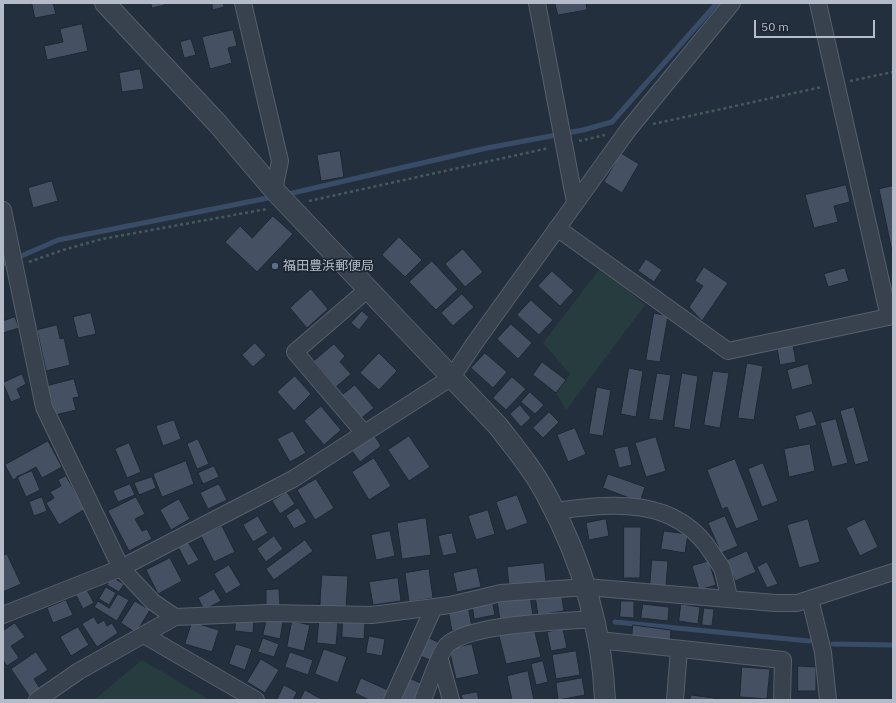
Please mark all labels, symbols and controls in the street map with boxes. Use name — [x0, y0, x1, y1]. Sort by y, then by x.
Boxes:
scale bar — [756, 12, 877, 38]
text: 50 m — [761, 19, 789, 34]
place label: 福田豊浜郵便局 — [283, 258, 374, 274]
marker: 福田豊浜郵便局 — [270, 261, 280, 271]

